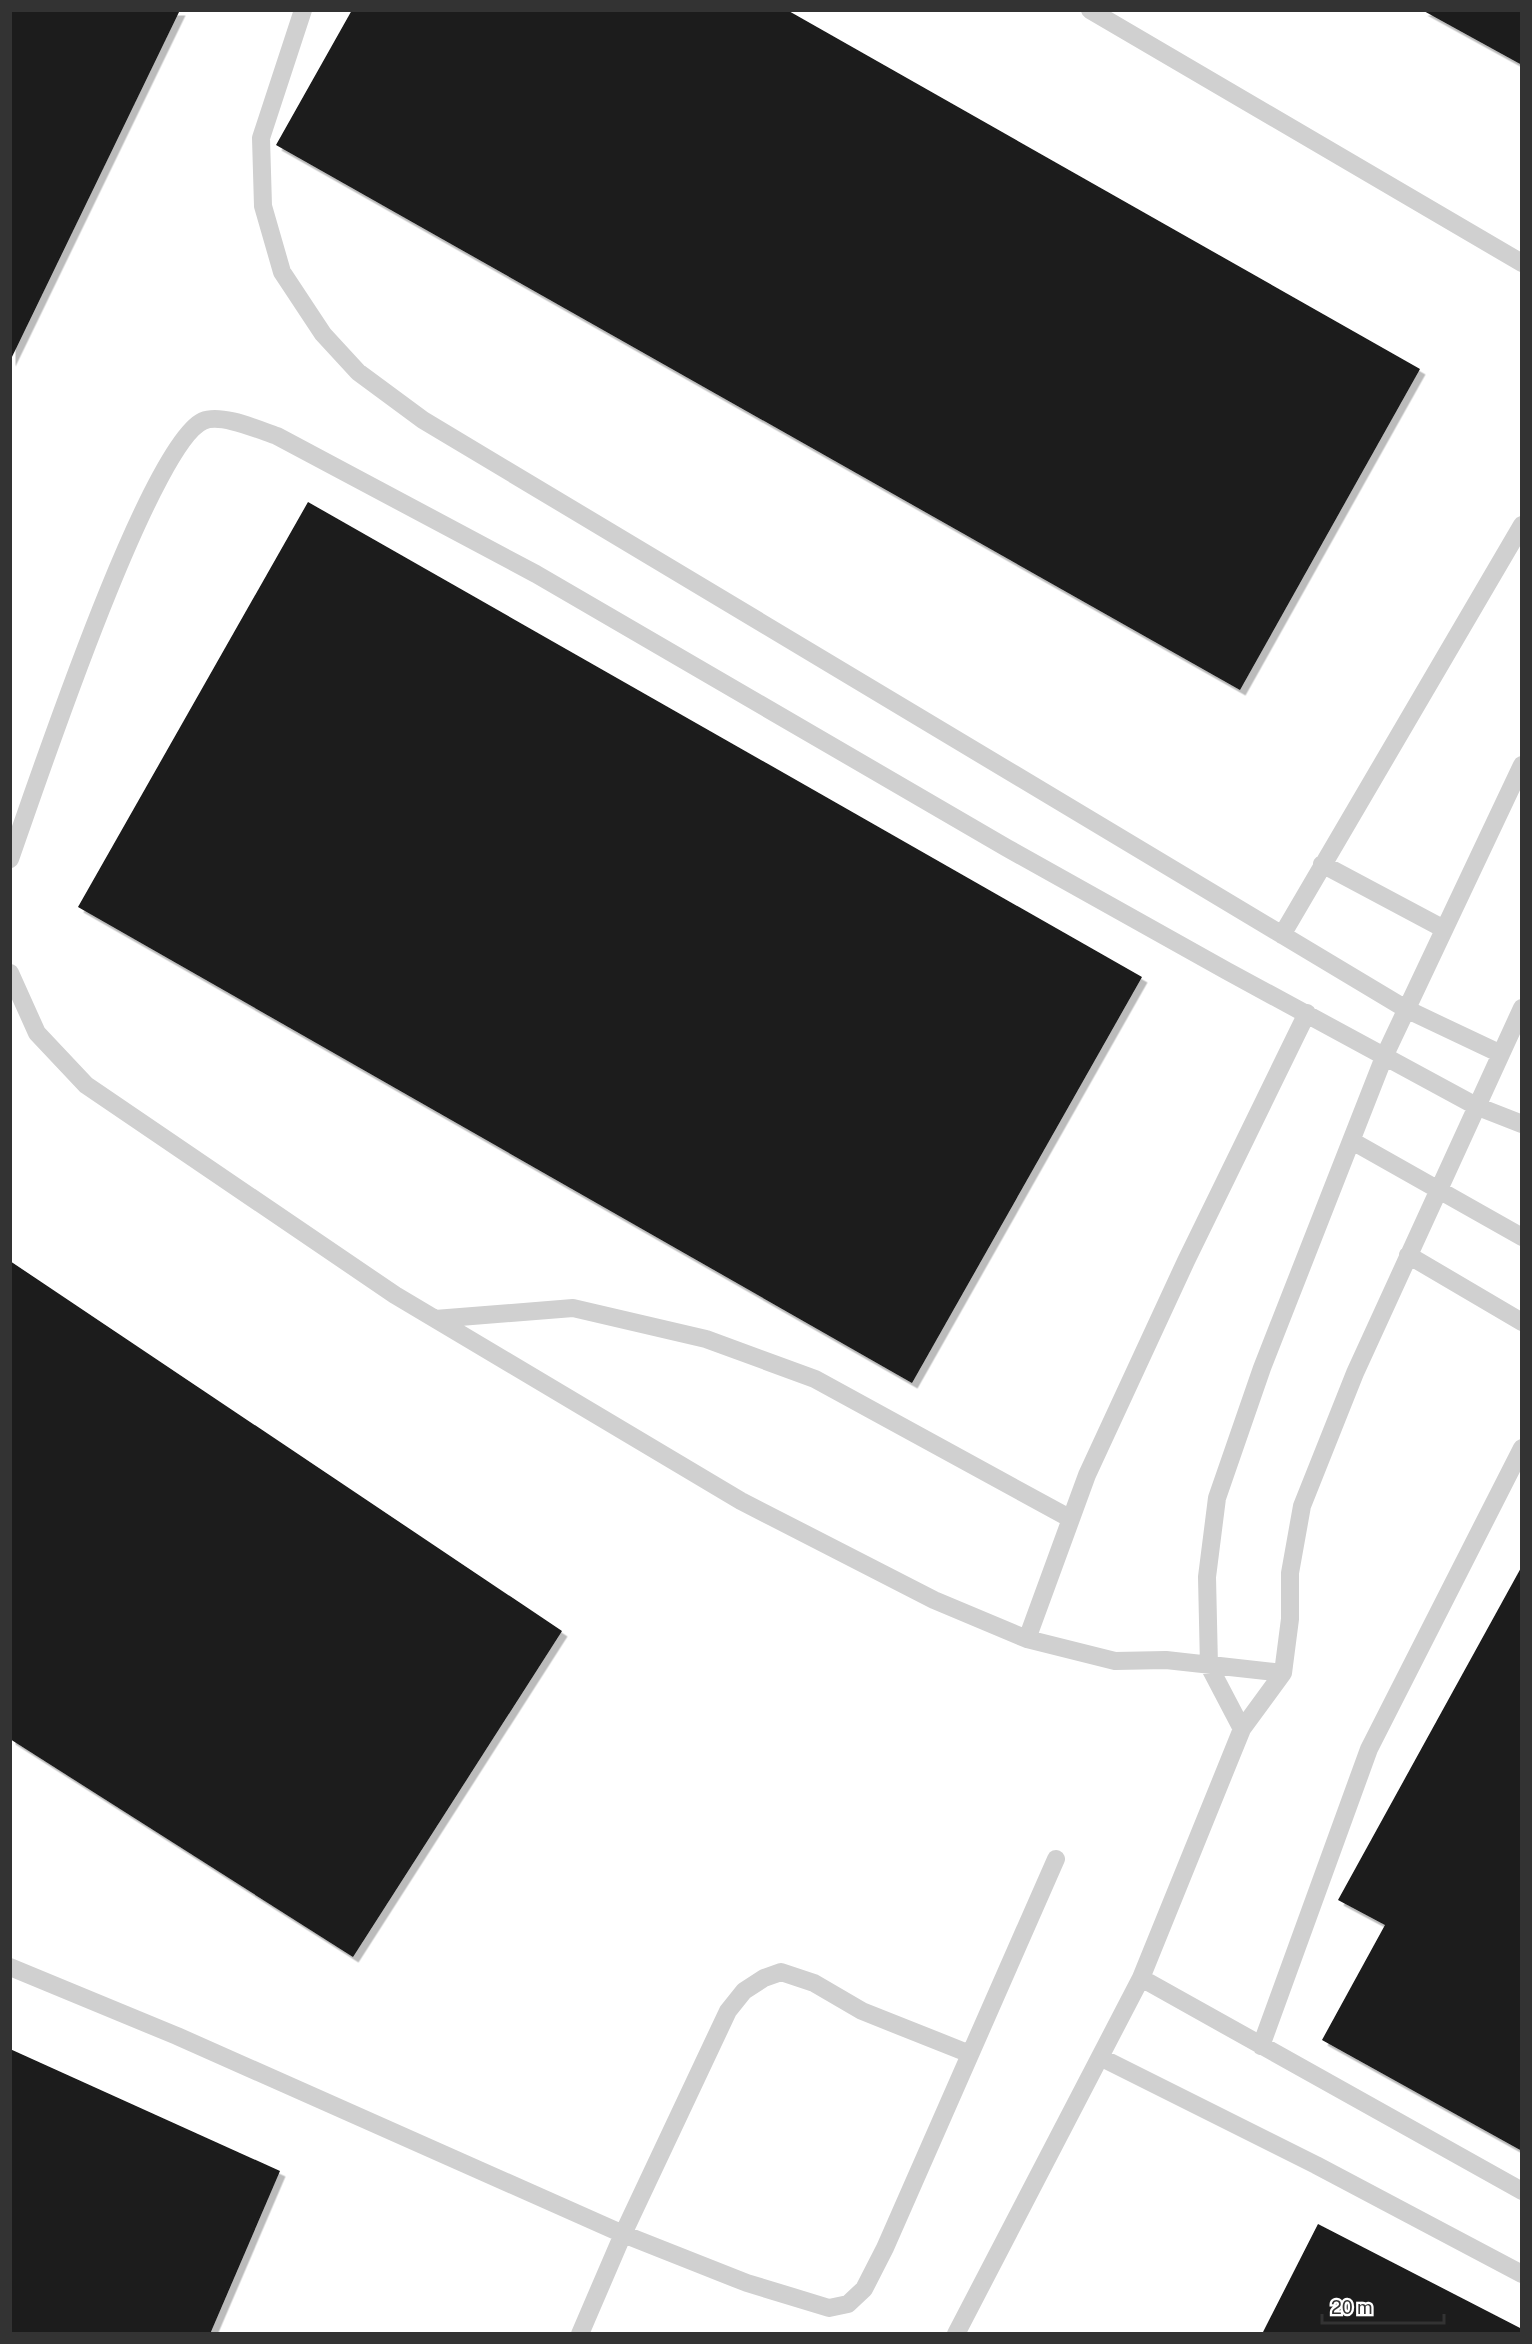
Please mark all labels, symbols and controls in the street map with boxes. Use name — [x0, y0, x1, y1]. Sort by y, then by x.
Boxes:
scale bar — [1322, 2287, 1444, 2325]
text: 20 m — [1331, 2297, 1373, 2318]

